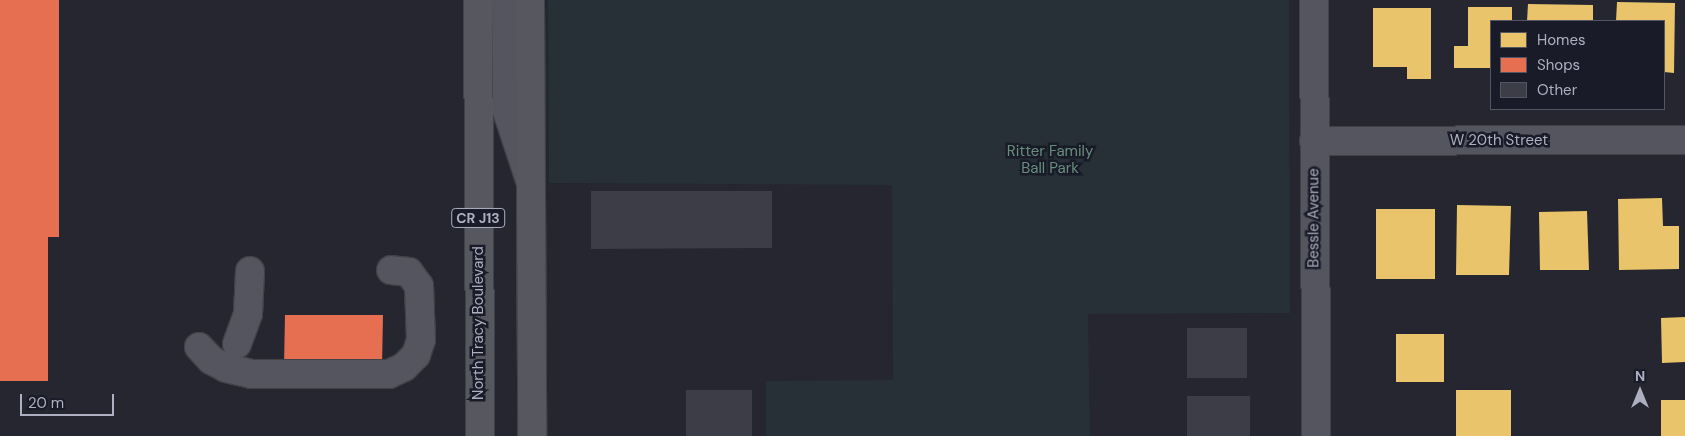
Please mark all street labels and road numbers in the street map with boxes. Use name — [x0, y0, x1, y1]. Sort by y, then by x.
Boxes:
street label: W 20th Street — [1450, 132, 1548, 150]
street label: Bessle Avenue — [1305, 168, 1323, 268]
road number: CR J13 — [450, 207, 506, 230]
street label: North Tracy Boulevard — [470, 246, 488, 400]

